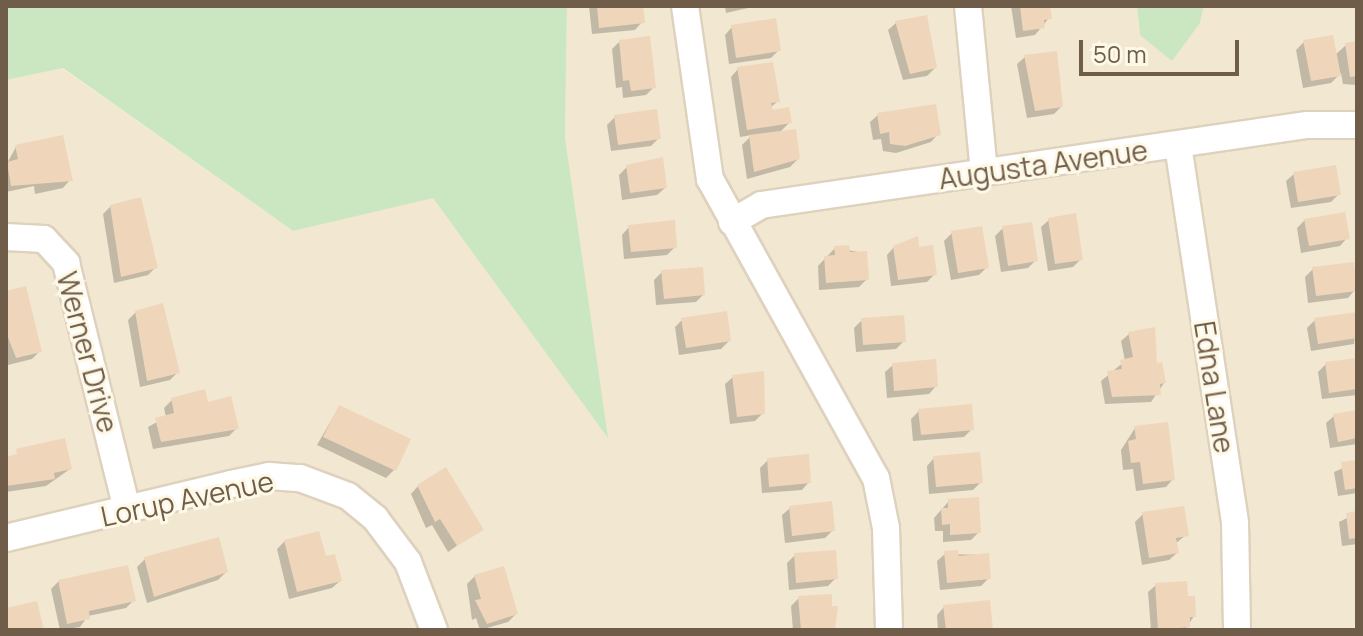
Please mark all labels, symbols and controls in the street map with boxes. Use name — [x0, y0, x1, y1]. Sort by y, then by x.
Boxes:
scale bar — [1083, 24, 1243, 74]
text: 50 m — [1093, 37, 1147, 70]
street label: Augusta Avenue — [936, 133, 1150, 195]
street label: Werner Drive — [50, 268, 126, 436]
street label: Edna Lane — [1188, 319, 1242, 455]
street label: Lorup Avenue — [98, 463, 276, 533]

